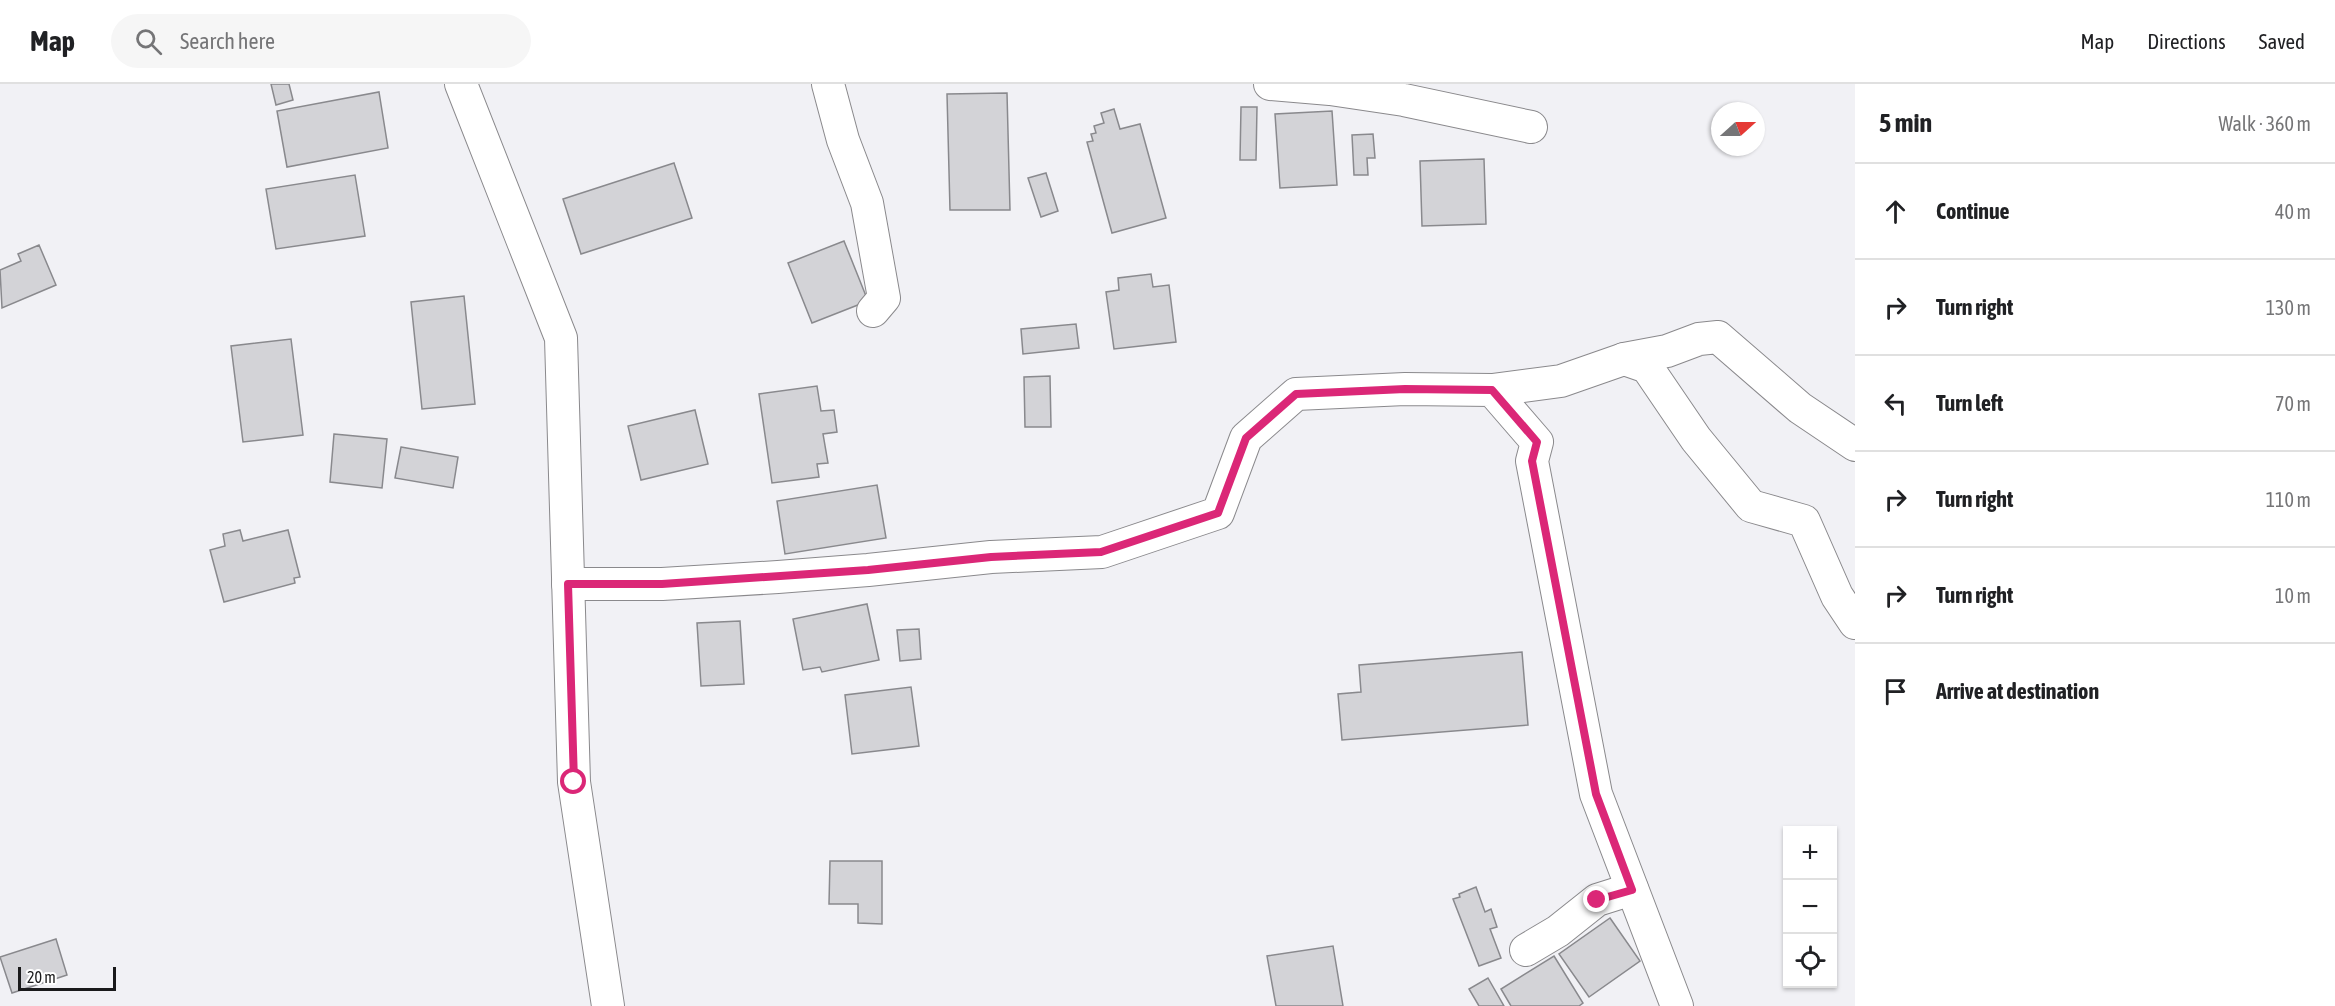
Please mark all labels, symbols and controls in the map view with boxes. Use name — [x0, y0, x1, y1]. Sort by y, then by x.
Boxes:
search box — [111, 14, 531, 68]
text: Map — [30, 25, 75, 57]
icon: search — [132, 25, 165, 58]
text: Search here — [180, 28, 275, 54]
text: Map — [2080, 29, 2114, 53]
text: Directions — [2147, 29, 2226, 53]
text: Saved — [2259, 29, 2305, 53]
north arrow — [1711, 102, 1765, 156]
text: 5 min — [1879, 108, 1932, 138]
text: Walk · 360 m — [2219, 112, 2311, 135]
icon: ahead — [1879, 195, 1912, 228]
text: Continue — [1936, 198, 2010, 224]
text: 40 m — [2275, 200, 2311, 223]
icon: right — [1879, 291, 1912, 324]
text: Turn right — [1936, 294, 2013, 320]
text: 130 m — [2266, 296, 2311, 319]
icon: left — [1879, 387, 1912, 420]
text: Turn left — [1936, 390, 2003, 416]
text: 70 m — [2275, 392, 2311, 415]
icon: right — [1879, 483, 1912, 516]
text: Turn right — [1936, 486, 2013, 512]
text: 110 m — [2266, 488, 2311, 511]
icon: right — [1879, 579, 1912, 612]
text: Turn right — [1936, 582, 2013, 608]
text: 10 m — [2275, 584, 2311, 607]
icon: arrive — [1879, 675, 1912, 708]
text: Arrive at destination — [1936, 678, 2099, 704]
route start — [560, 768, 586, 794]
map controls — [1783, 826, 1837, 988]
button: + — [1783, 826, 1837, 880]
button: − — [1783, 880, 1837, 934]
route end — [1583, 886, 1609, 912]
button: locate — [1783, 934, 1837, 988]
scale bar — [18, 964, 116, 992]
text: 20 m — [27, 968, 56, 986]

